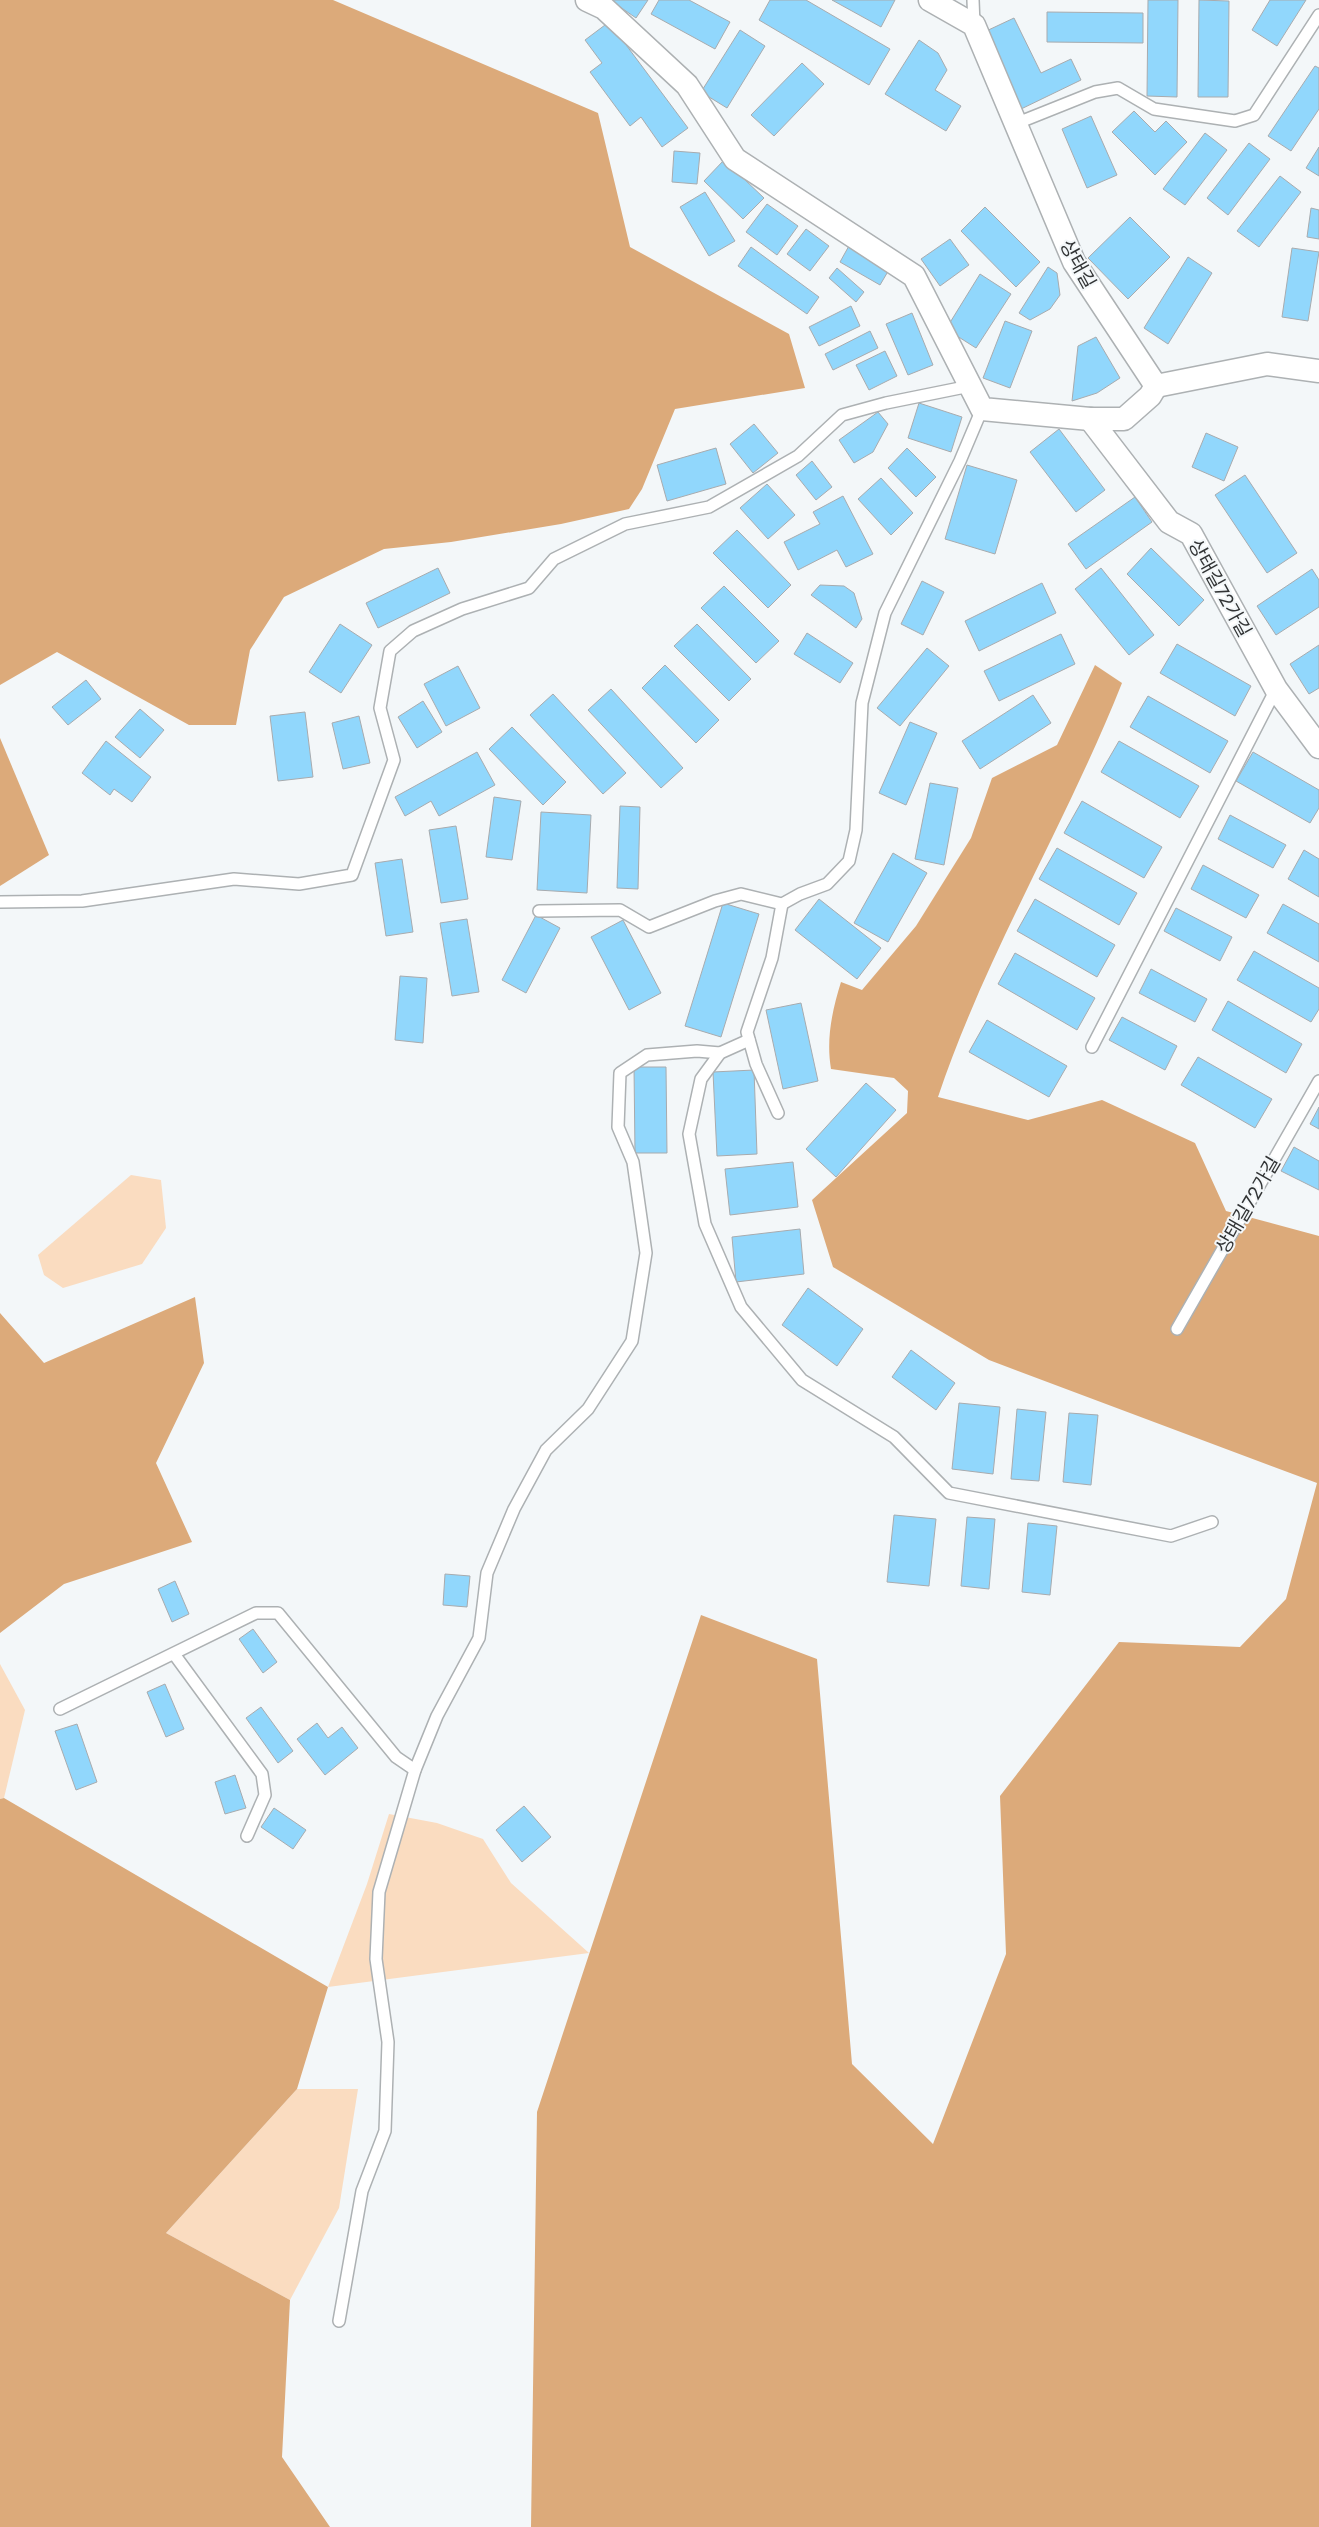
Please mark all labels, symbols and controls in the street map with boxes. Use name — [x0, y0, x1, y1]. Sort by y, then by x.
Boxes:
street label: 상태길 — [1053, 235, 1103, 293]
street label: 상태길72가길 — [1182, 534, 1258, 642]
street label: 상태길72가길 — [1209, 1151, 1287, 1259]

